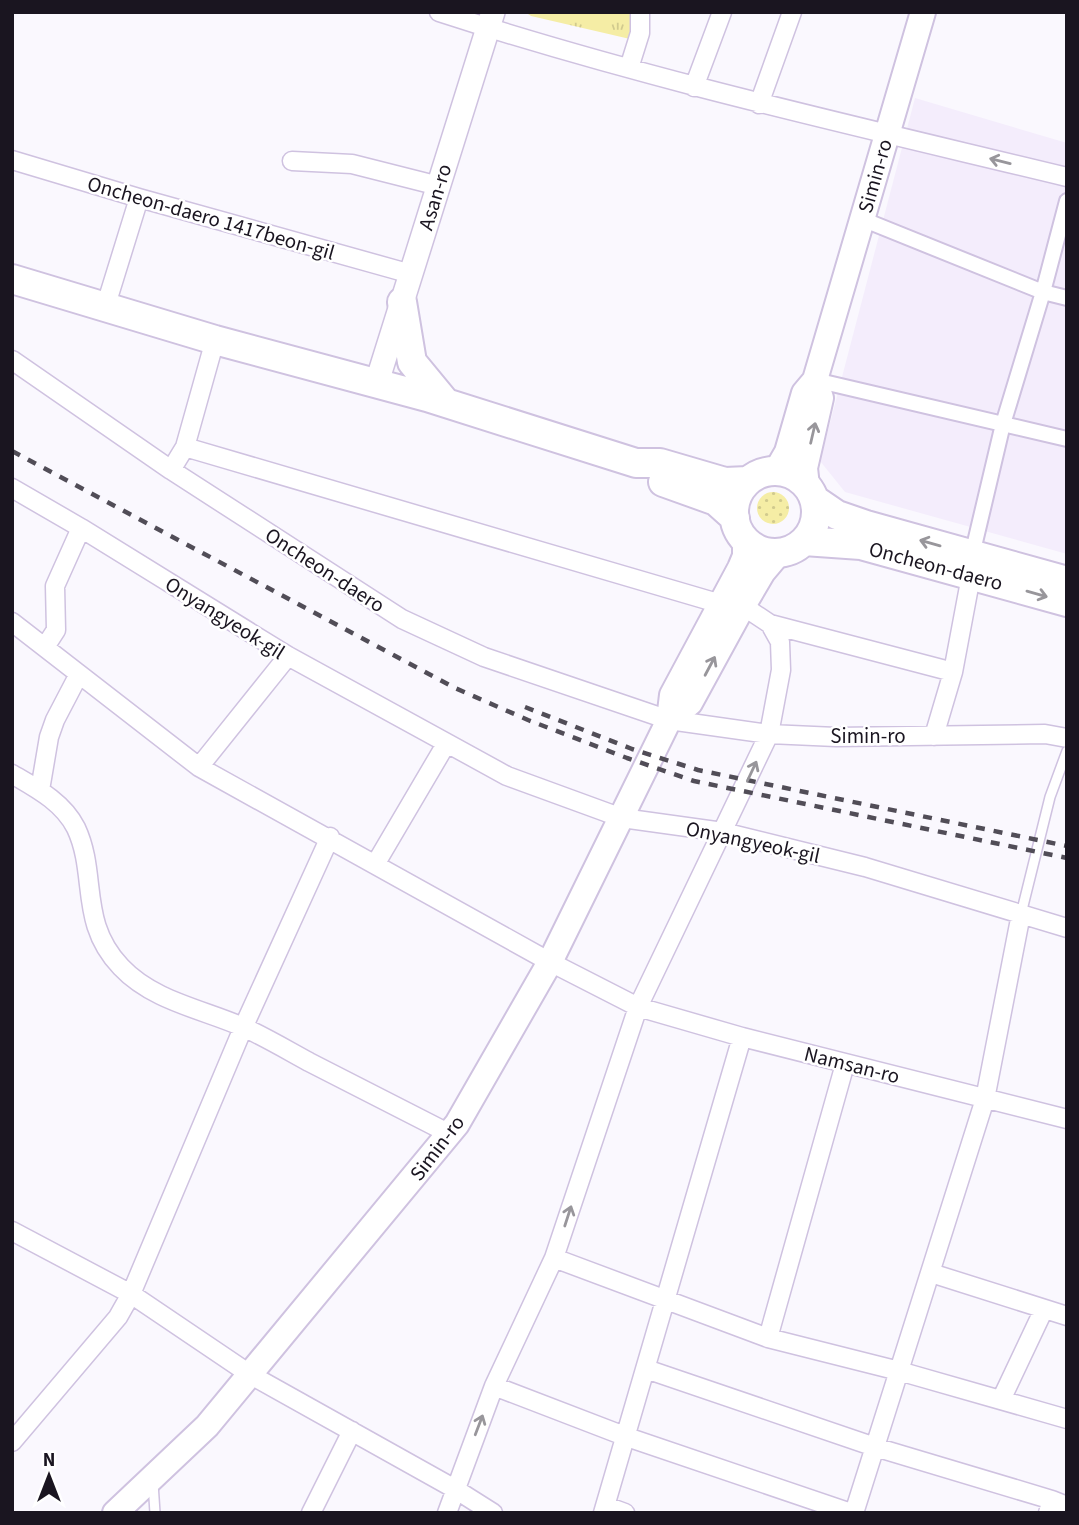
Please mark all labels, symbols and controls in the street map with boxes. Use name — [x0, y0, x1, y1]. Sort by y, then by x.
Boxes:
street label: Simin-ro — [850, 136, 900, 216]
one-way arrow — [990, 154, 1012, 167]
street label: Asan-ro — [411, 160, 459, 234]
street label: Oncheon-daero 1417beon-gil — [84, 168, 338, 268]
one-way arrow — [807, 422, 820, 445]
street label: Oncheon-daero — [259, 520, 391, 620]
street label: Oncheon-daero — [866, 534, 1006, 598]
one-way arrow — [919, 536, 942, 549]
street label: Onyangyeok-gil — [159, 569, 291, 667]
one-way arrow — [1025, 588, 1047, 601]
one-way arrow — [703, 656, 717, 677]
street label: Simin-ro — [830, 721, 906, 751]
one-way arrow — [746, 761, 759, 782]
street label: Onyangyeok-gil — [683, 813, 823, 871]
street label: Namsan-ro — [801, 1039, 903, 1091]
street label: Simin-ro — [402, 1109, 472, 1187]
one-way arrow — [562, 1205, 575, 1227]
one-way arrow — [474, 1415, 487, 1437]
north arrow — [14, 1441, 84, 1511]
text: N — [43, 1447, 55, 1474]

